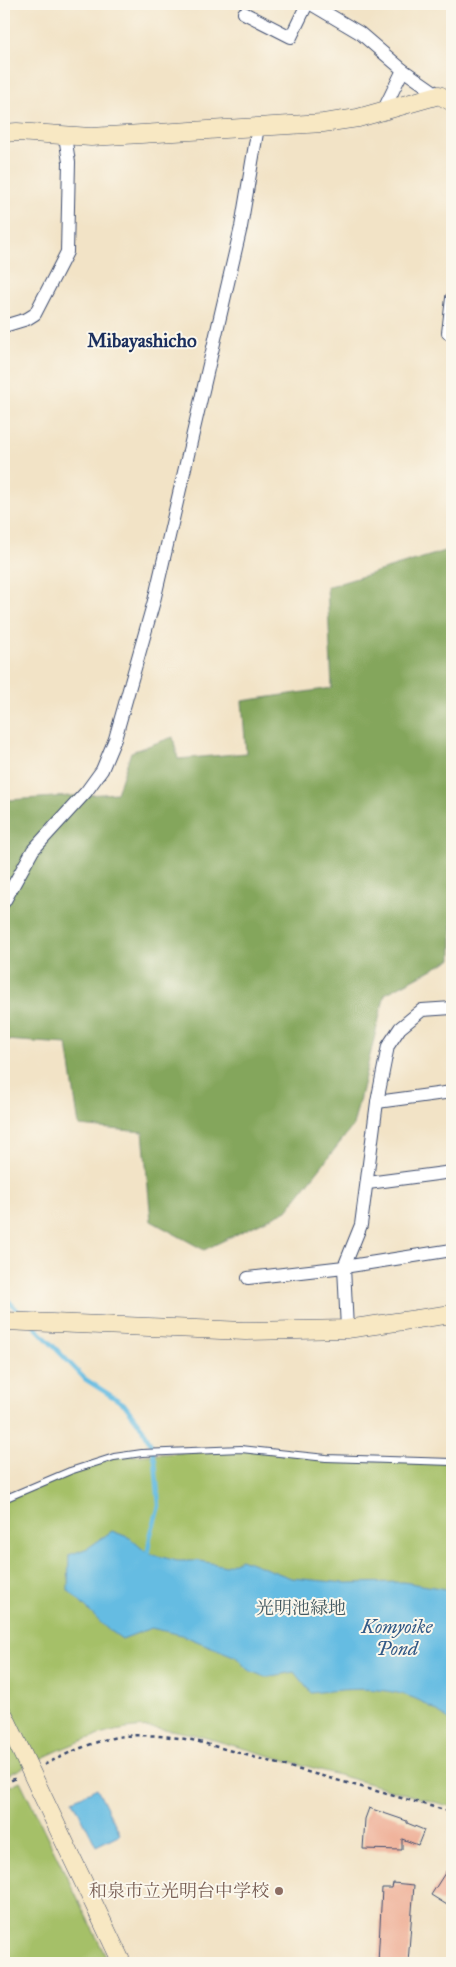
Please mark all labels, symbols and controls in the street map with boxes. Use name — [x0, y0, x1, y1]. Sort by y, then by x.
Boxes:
district label: Mibayashicho — [87, 329, 197, 353]
park label: 光明池緑地 — [256, 1597, 346, 1619]
water label: Komyoike Pond — [360, 1615, 434, 1660]
place label: 和泉市立光明台中学校 — [89, 1880, 269, 1902]
marker: 和泉市立光明台中学校 — [273, 1885, 285, 1897]

